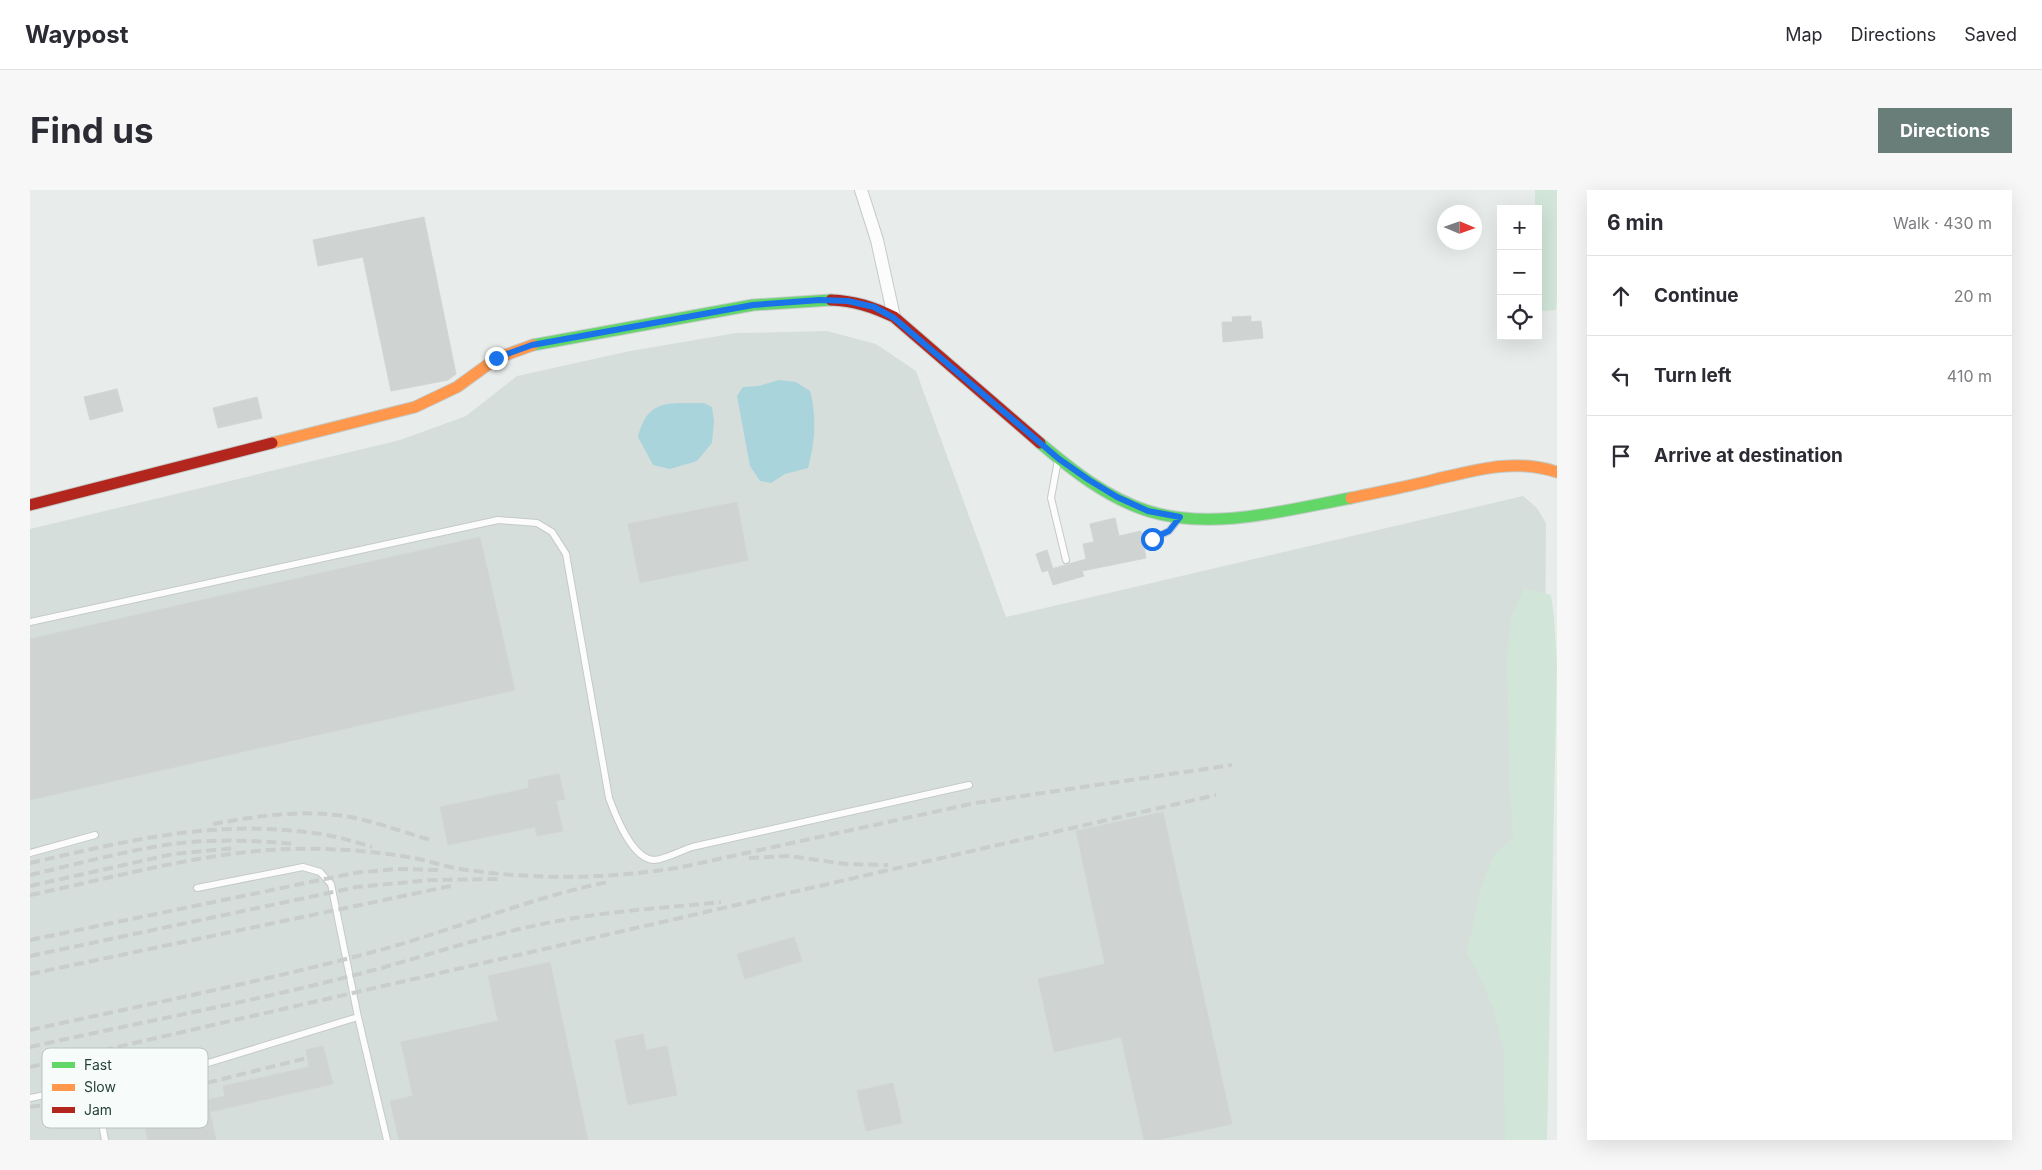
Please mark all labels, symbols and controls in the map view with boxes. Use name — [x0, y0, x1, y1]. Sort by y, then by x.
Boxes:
text: Waypost — [25, 20, 129, 49]
text: Map — [1785, 24, 1823, 45]
text: Directions — [1851, 24, 1936, 45]
text: Saved — [1964, 24, 2017, 45]
button: Directions — [1878, 108, 2012, 153]
text: Find us — [30, 109, 154, 151]
north arrow — [1437, 205, 1482, 250]
map controls — [1497, 205, 1542, 340]
button: + — [1497, 205, 1542, 250]
text: 6 min — [1607, 210, 1664, 235]
text: Walk · 430 m — [1893, 213, 1992, 233]
button: − — [1497, 250, 1542, 295]
icon: ahead — [1607, 282, 1635, 310]
text: Continue — [1654, 284, 1739, 307]
text: 20 m — [1954, 286, 1992, 306]
button: locate — [1497, 295, 1542, 340]
route end — [485, 347, 508, 370]
icon: left — [1607, 362, 1635, 390]
text: Turn left — [1654, 364, 1732, 387]
text: 410 m — [1947, 366, 1992, 386]
icon: arrive — [1607, 442, 1635, 470]
text: Arrive at destination — [1654, 444, 1843, 467]
route start — [1141, 528, 1164, 551]
legend — [42, 1048, 208, 1128]
text: Fast — [84, 1056, 112, 1073]
text: Slow — [84, 1078, 116, 1095]
text: Jam — [84, 1101, 112, 1118]

